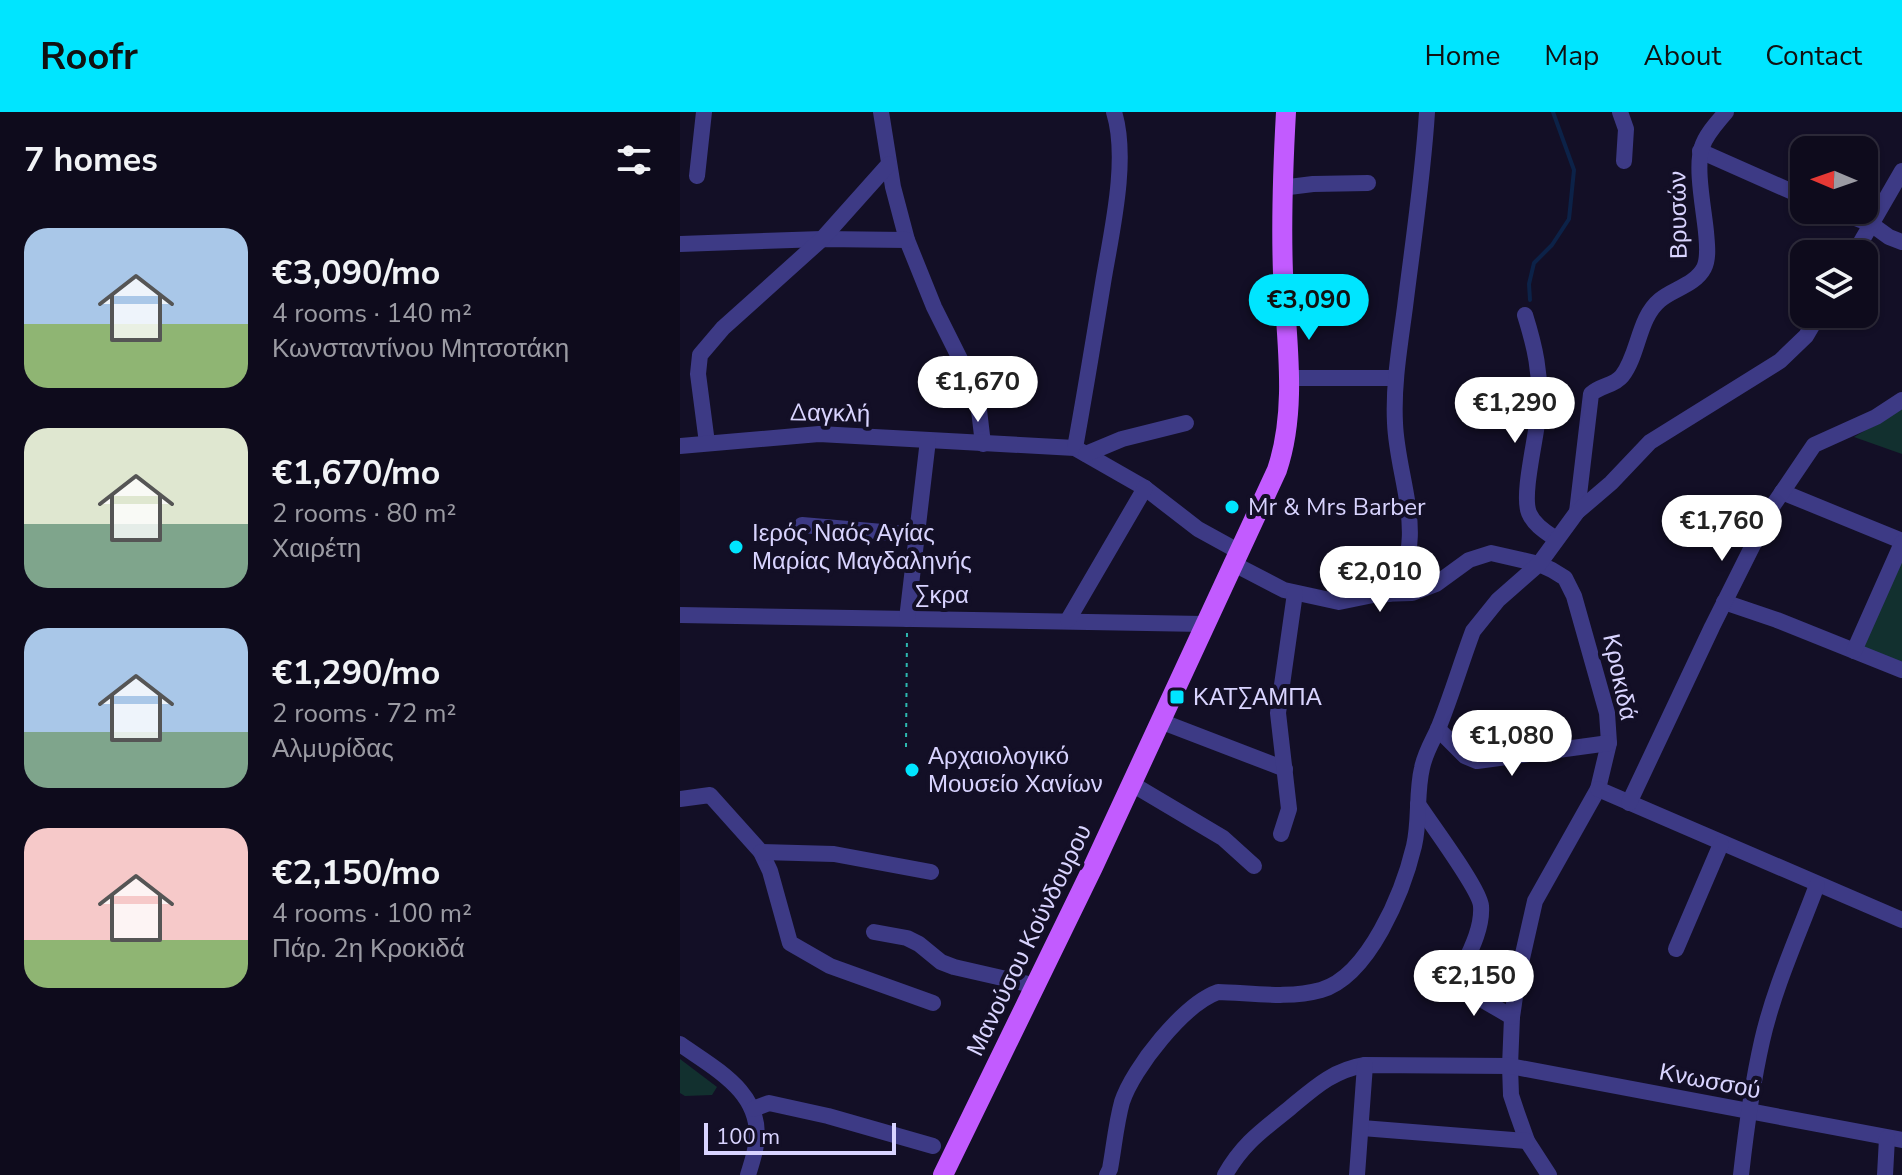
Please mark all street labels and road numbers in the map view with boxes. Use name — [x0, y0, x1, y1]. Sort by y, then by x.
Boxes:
street label: Βρυσών — [1661, 171, 1695, 259]
street label: Δαγκλή — [789, 396, 871, 430]
street label: Σκρα — [915, 579, 969, 611]
street label: Κροκιδά — [1595, 631, 1645, 723]
street label: Μανούσου Κούνδουρου — [959, 819, 1099, 1061]
street label: Κνωσσού — [1656, 1055, 1764, 1107]

